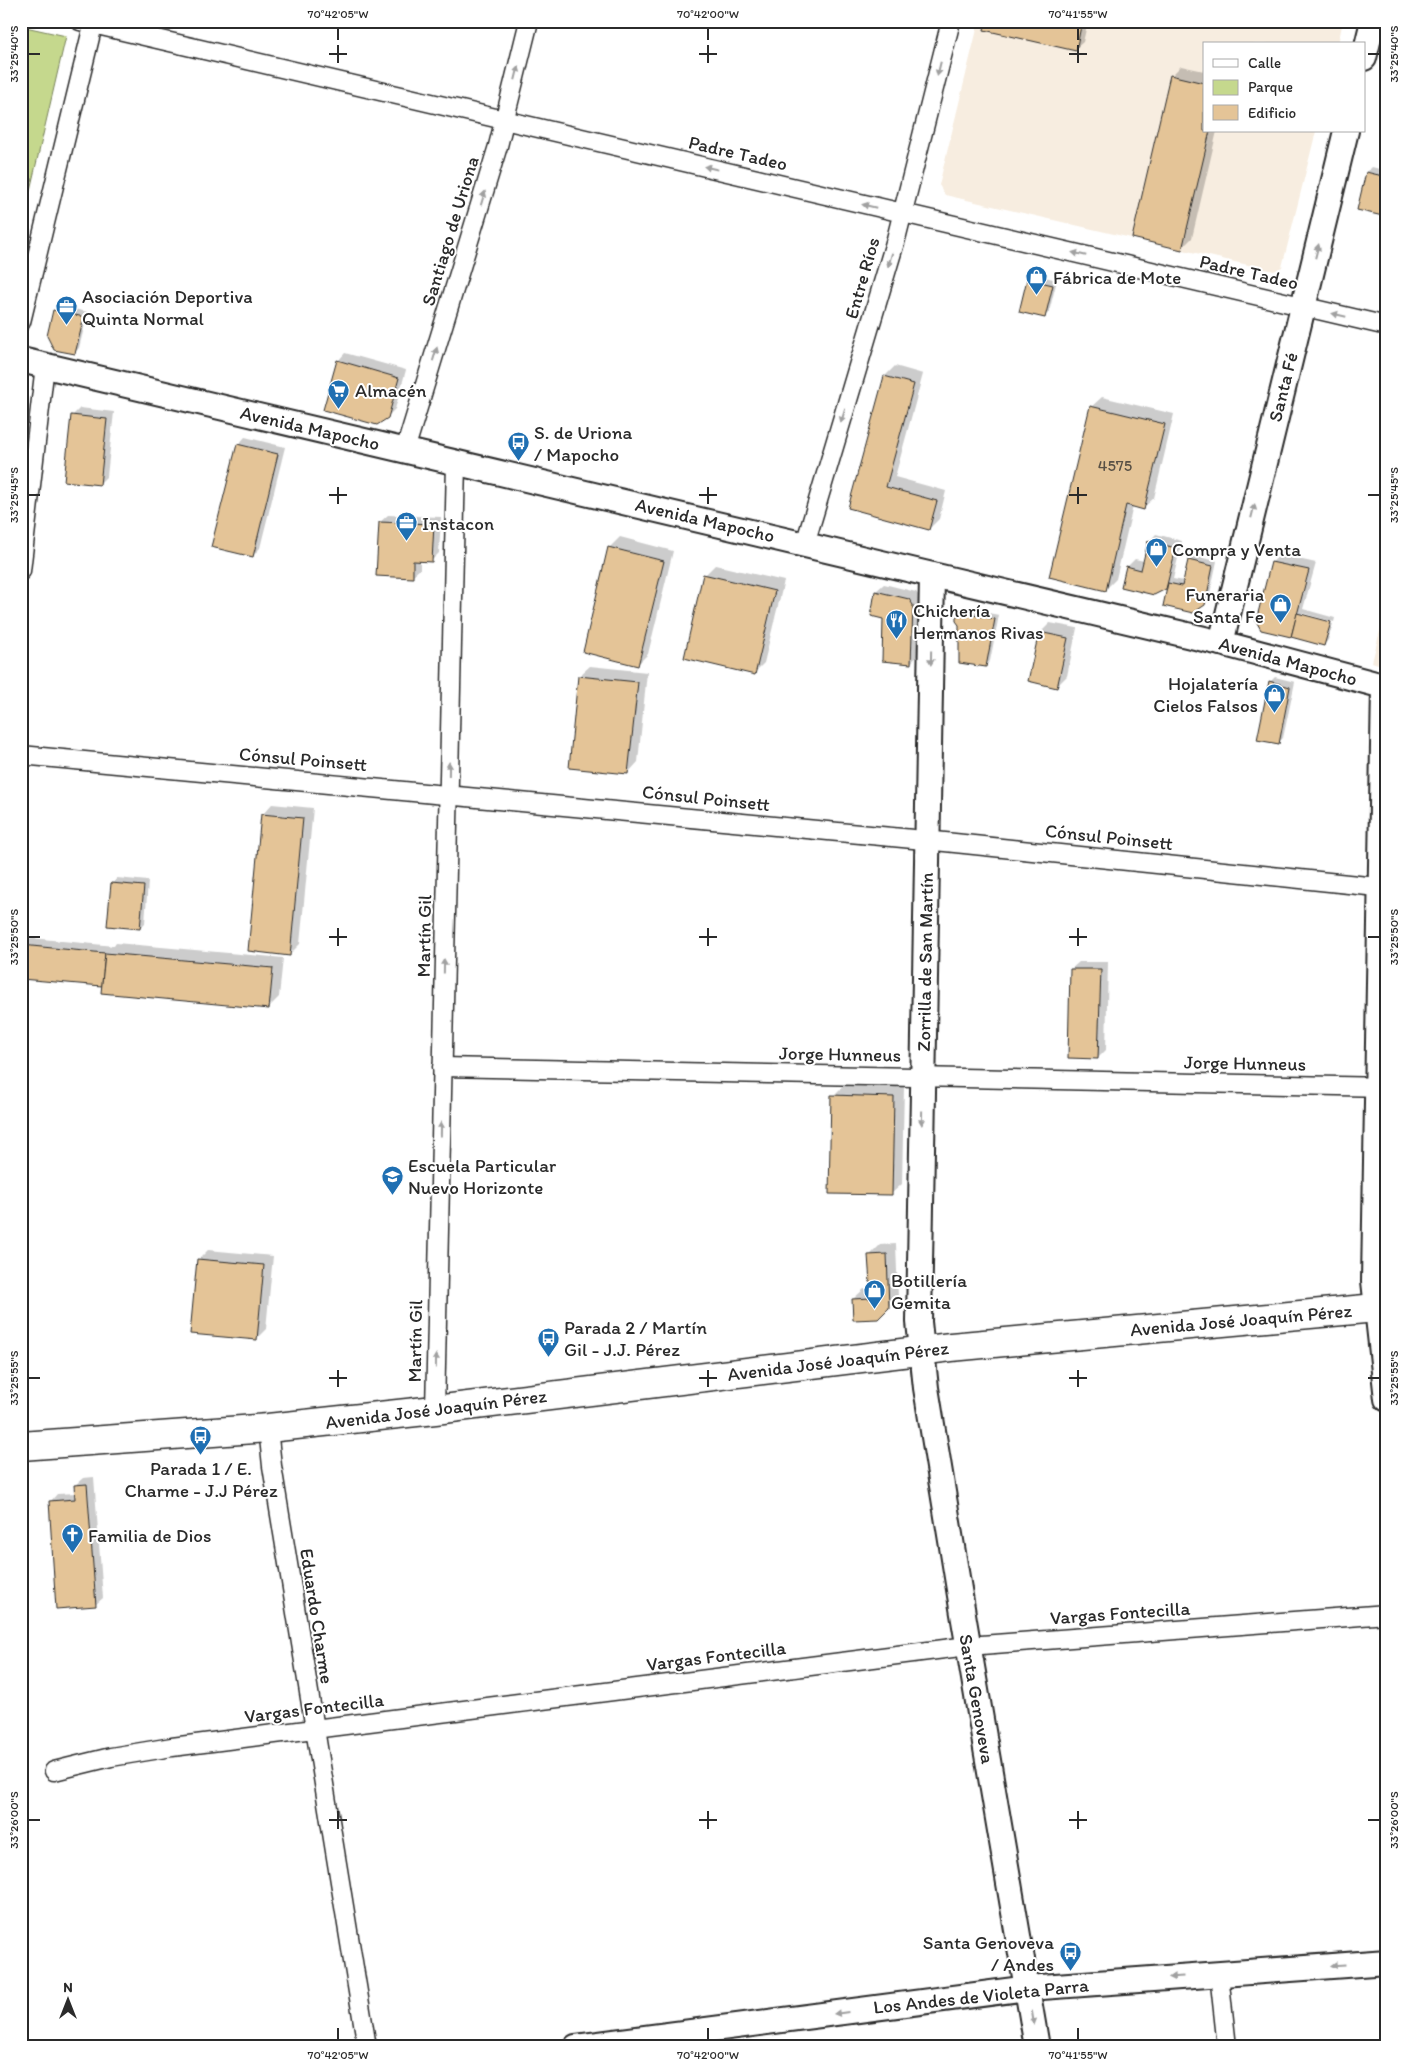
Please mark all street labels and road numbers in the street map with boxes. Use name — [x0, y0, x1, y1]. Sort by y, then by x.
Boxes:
street label: Padre Tadeo — [686, 130, 790, 176]
street label: Santiago de Uriona — [416, 153, 484, 309]
street label: Entre Ríos — [839, 235, 885, 321]
street label: Padre Tadeo — [1197, 249, 1301, 295]
street label: Santa Fé — [1263, 350, 1303, 424]
street label: Avenida Mapocho — [238, 401, 382, 455]
street label: Avenida Mapocho — [633, 493, 777, 547]
street label: Avenida Mapocho — [1216, 631, 1360, 691]
street label: Cónsul Poinsett — [238, 742, 368, 776]
street label: Cónsul Poinsett — [641, 780, 771, 816]
street label: Cónsul Poinsett — [1044, 819, 1174, 855]
street label: Zorrilla de San Martín — [912, 872, 938, 1052]
street label: Martín Gil — [412, 894, 436, 978]
street label: Jorge Hunneus — [779, 1041, 901, 1067]
street label: Jorge Hunneus — [1184, 1050, 1306, 1076]
street label: Martín Gil — [403, 1299, 427, 1383]
street label: Avenida José Joaquín Pérez — [1129, 1299, 1353, 1341]
street label: Avenida José Joaquín Pérez — [726, 1336, 950, 1386]
street label: Avenida José Joaquín Pérez — [324, 1384, 548, 1434]
street label: Eduardo Charme — [295, 1547, 339, 1685]
street label: Vargas Fontecilla — [1049, 1597, 1191, 1629]
street label: Santa Genoveva — [954, 1632, 1000, 1766]
street label: Vargas Fontecilla — [645, 1636, 787, 1676]
street label: Vargas Fontecilla — [243, 1688, 385, 1728]
street label: Los Andes de Violeta Parra — [872, 1973, 1090, 2019]

